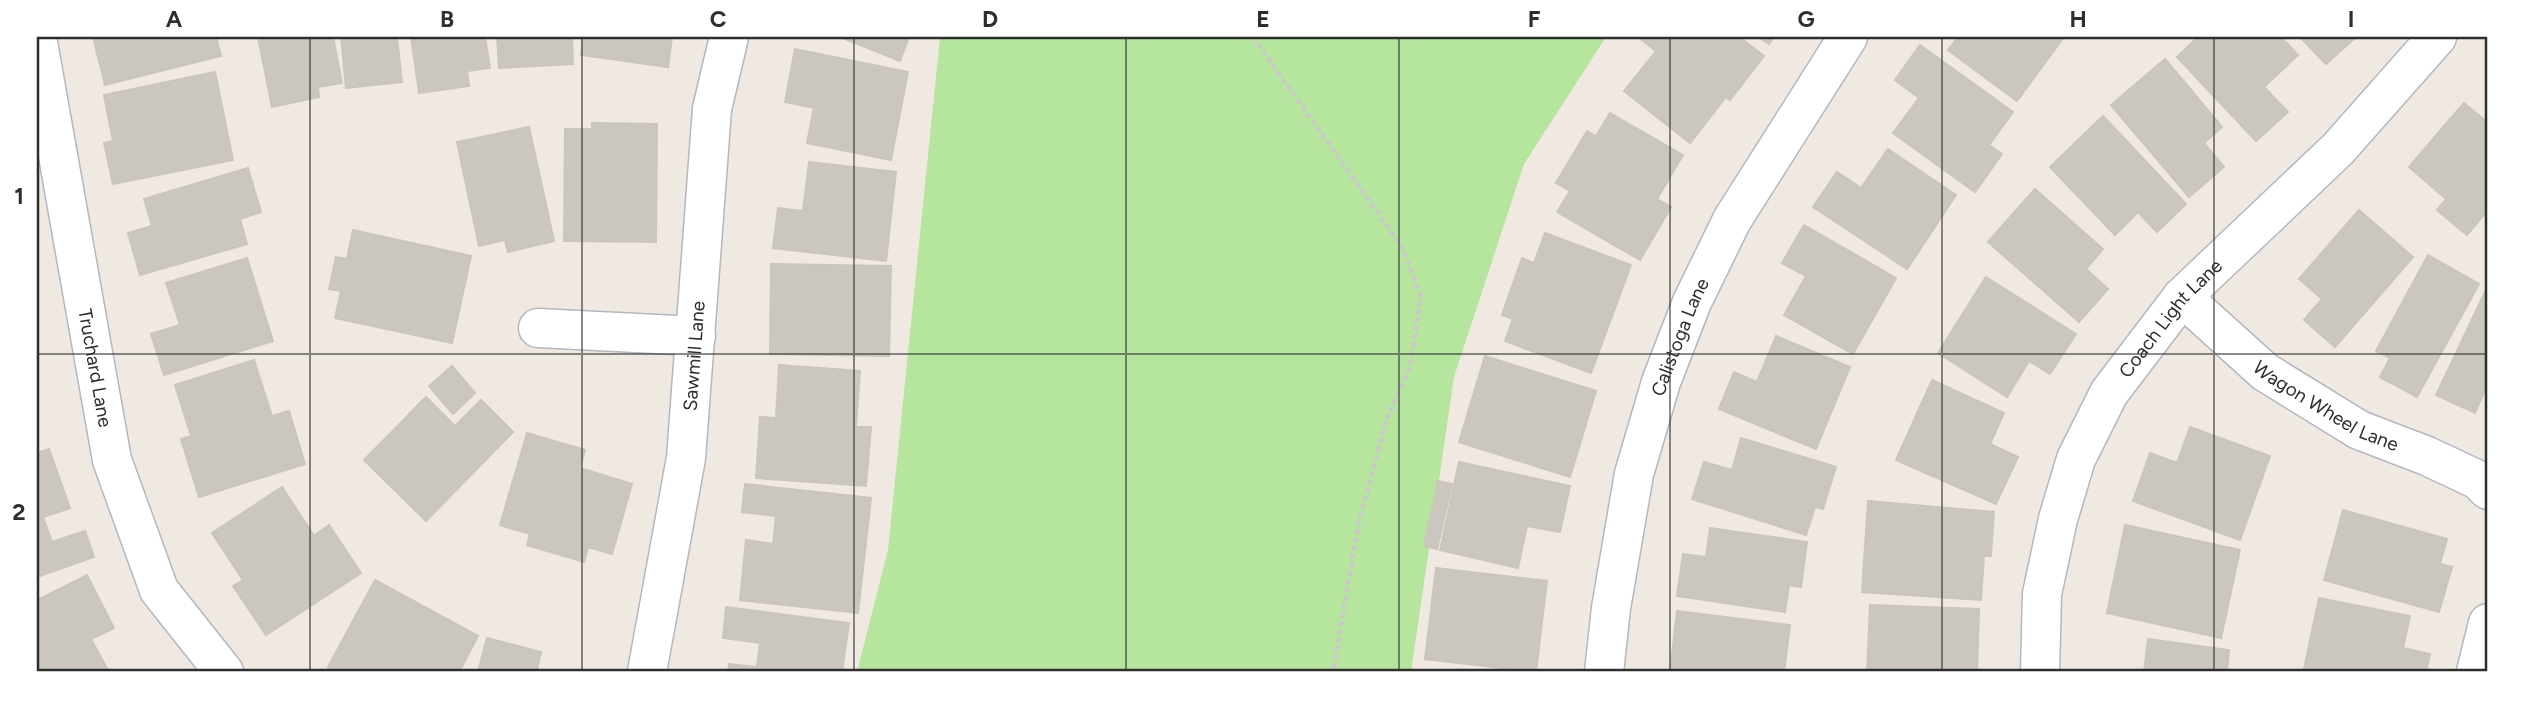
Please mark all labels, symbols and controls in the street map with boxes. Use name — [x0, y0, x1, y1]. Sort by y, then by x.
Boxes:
text: A — [166, 5, 183, 33]
text: B — [440, 5, 454, 33]
text: C — [710, 5, 727, 33]
text: D — [982, 5, 998, 33]
text: E — [1256, 5, 1270, 33]
text: F — [1528, 5, 1541, 33]
text: G — [1797, 5, 1815, 33]
text: H — [2069, 5, 2087, 33]
text: I — [2348, 5, 2354, 33]
text: 1 — [14, 182, 24, 210]
street label: Coach Light Lane — [2114, 254, 2227, 382]
street label: Calistoga Lane — [1647, 274, 1714, 399]
street label: Sawmill Lane — [679, 300, 710, 412]
street label: Truchard Lane — [73, 307, 117, 429]
street label: Wagon Wheel Lane — [2248, 356, 2402, 456]
text: 2 — [12, 498, 26, 526]

